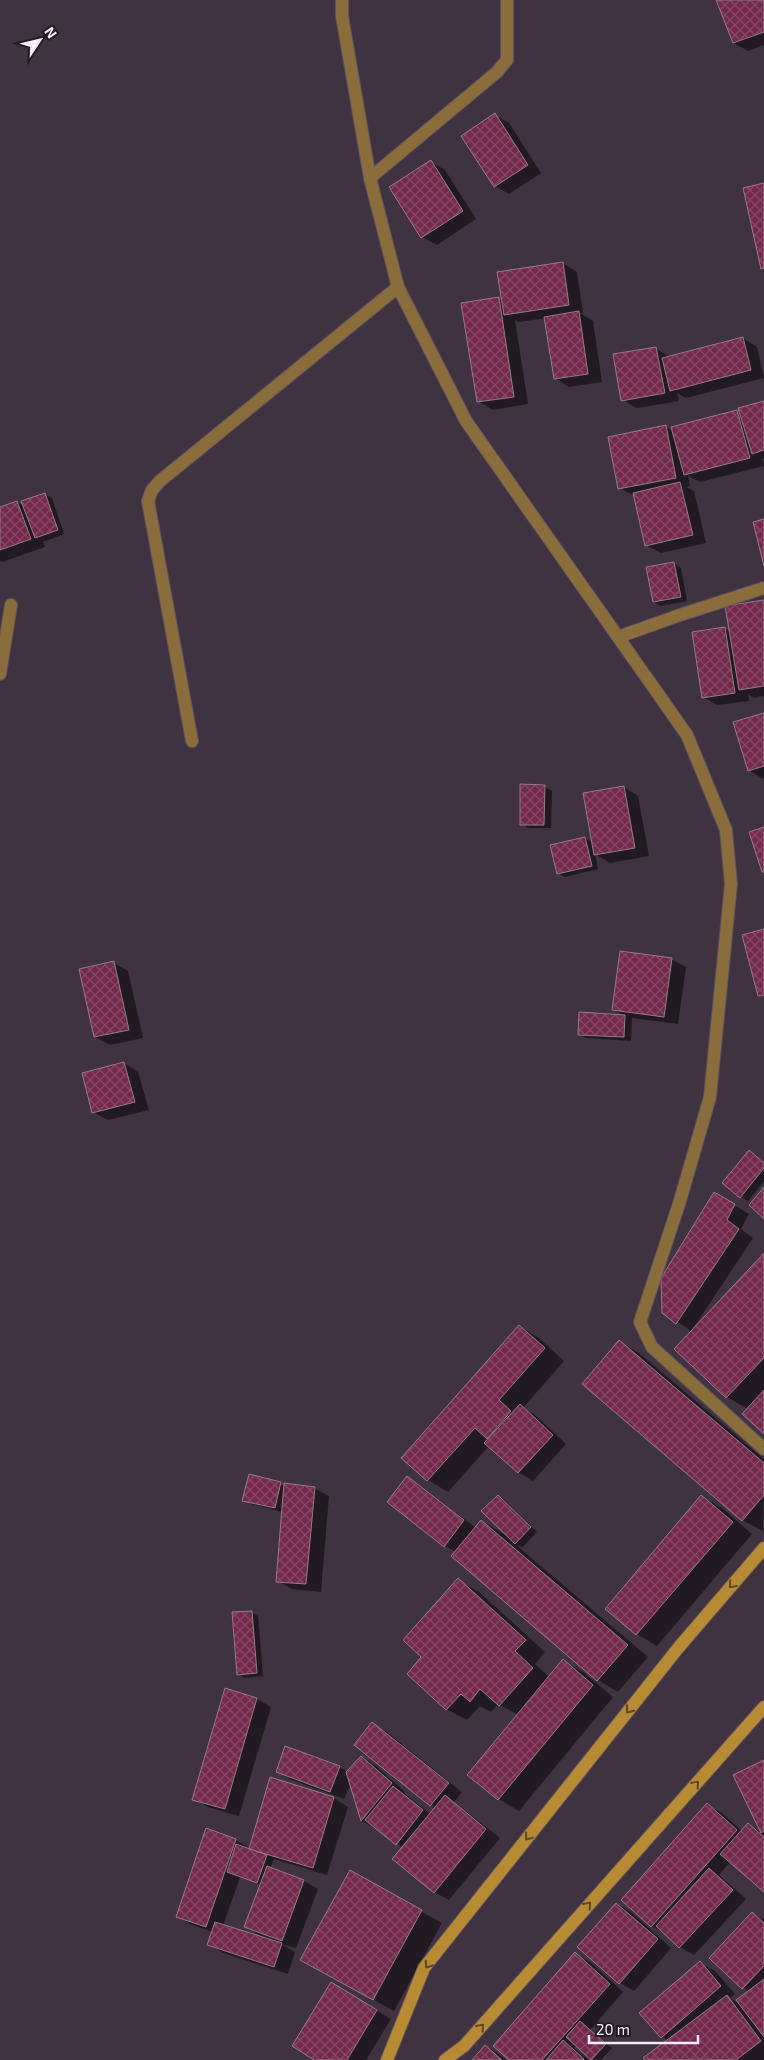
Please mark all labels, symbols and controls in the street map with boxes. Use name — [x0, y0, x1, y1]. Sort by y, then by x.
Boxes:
north arrow — [15, 15, 65, 65]
text: N — [41, 23, 61, 41]
one-way arrow — [729, 1579, 738, 1588]
one-way arrow — [626, 1704, 635, 1714]
one-way arrow — [690, 1780, 699, 1789]
one-way arrow — [525, 1832, 534, 1841]
one-way arrow — [583, 1902, 592, 1911]
one-way arrow — [425, 1959, 434, 1969]
scale bar — [589, 2012, 698, 2044]
text: 20 m — [596, 2020, 630, 2038]
one-way arrow — [475, 2024, 484, 2033]

